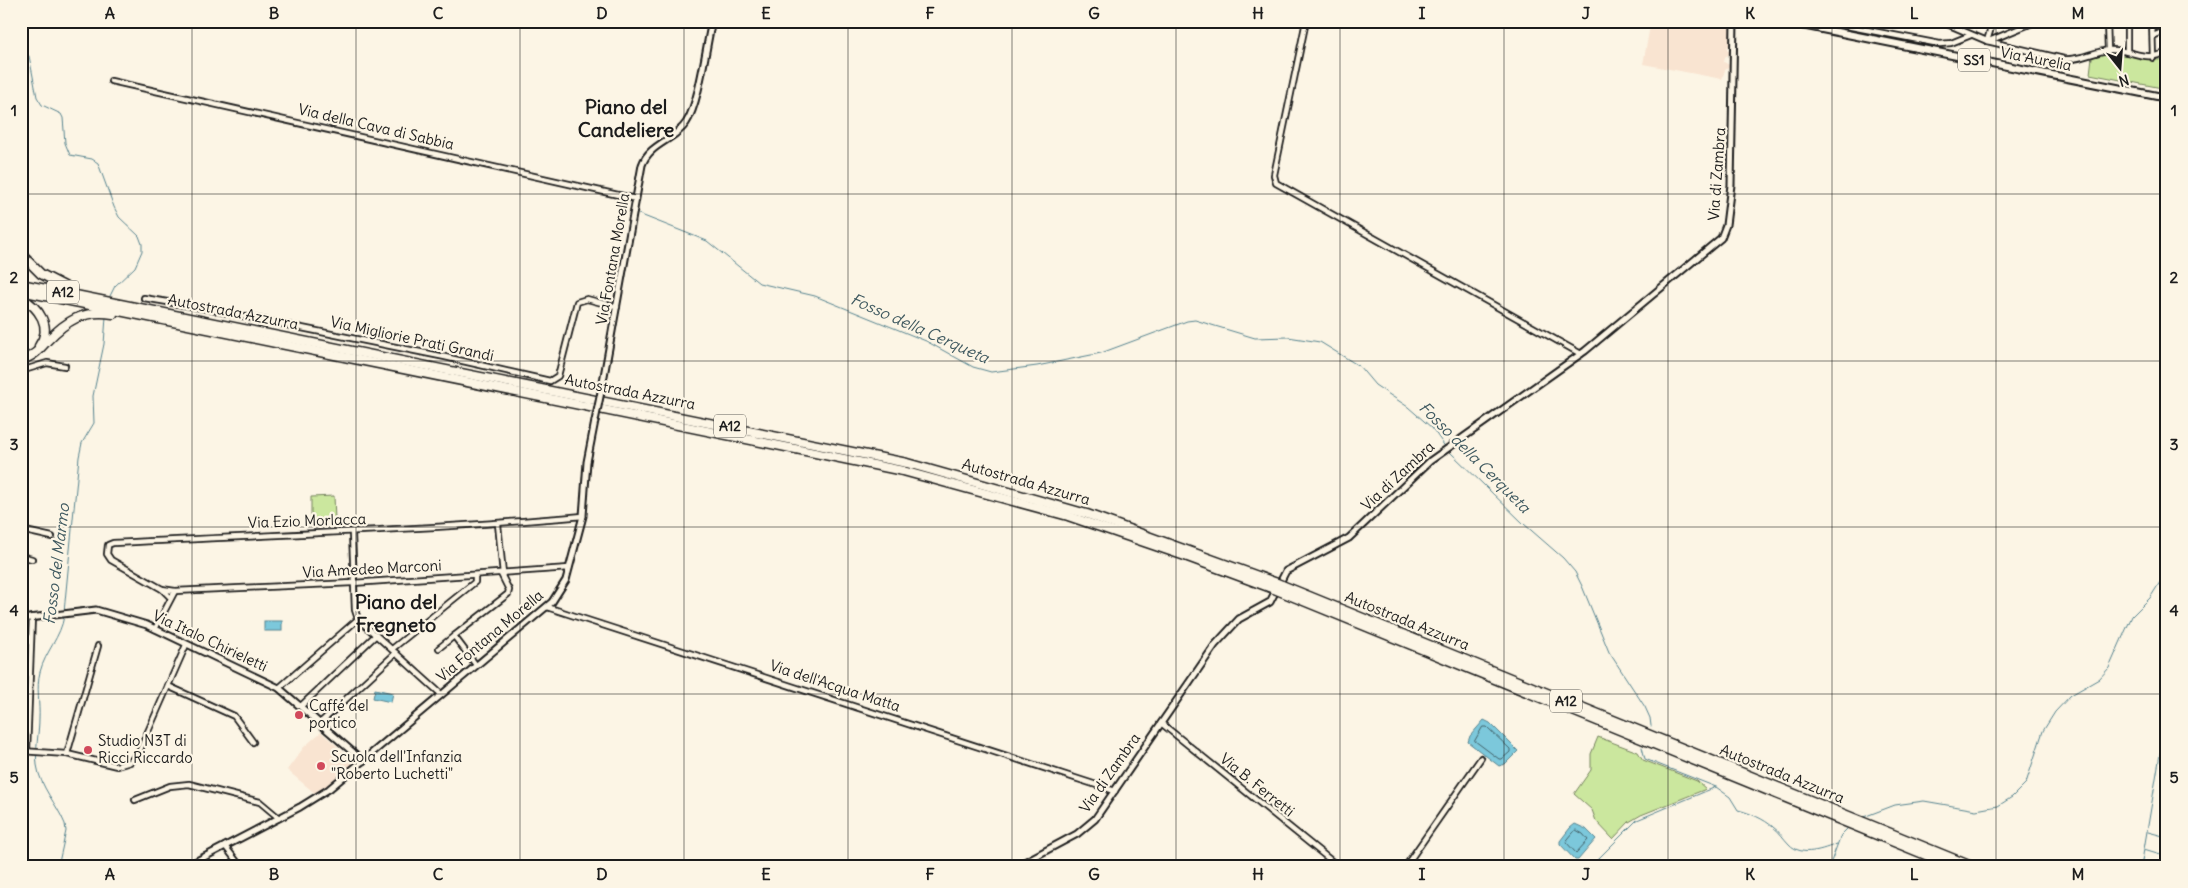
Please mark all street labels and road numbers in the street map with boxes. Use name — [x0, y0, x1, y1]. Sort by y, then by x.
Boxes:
street label: Via Aurelia — [1999, 42, 2074, 75]
road number: SS1 — [1958, 48, 1990, 72]
street label: Via della Cava di Sabbia — [296, 99, 456, 154]
street label: Via di Zambra — [1704, 126, 1729, 221]
street label: Via Fontana Morella — [592, 191, 634, 326]
road number: A12 — [47, 280, 79, 304]
street label: Autostrada Azzurra — [166, 290, 300, 334]
street label: Via Migliorie Prati Grandi — [329, 312, 496, 365]
street label: Autostrada Azzurra — [563, 370, 697, 414]
road number: A12 — [714, 414, 746, 438]
street label: Via di Zambra — [1357, 437, 1439, 514]
street label: Autostrada Azzurra — [960, 454, 1093, 509]
street label: Via Ezio Morlacca — [248, 509, 367, 532]
street label: Via Amedeo Marconi — [302, 555, 442, 582]
street label: Via Fontana Morella — [432, 585, 547, 686]
street label: Autostrada Azzurra — [1342, 587, 1473, 654]
street label: Via Italo Chirieletti — [150, 606, 271, 675]
street label: Via dell'Acqua Matta — [767, 655, 903, 716]
road number: A12 — [1550, 689, 1582, 712]
street label: Via di Zambra — [1075, 729, 1144, 816]
street label: Autostrada Azzurra — [1717, 740, 1848, 807]
street label: Via B. Ferretti — [1216, 749, 1298, 820]

